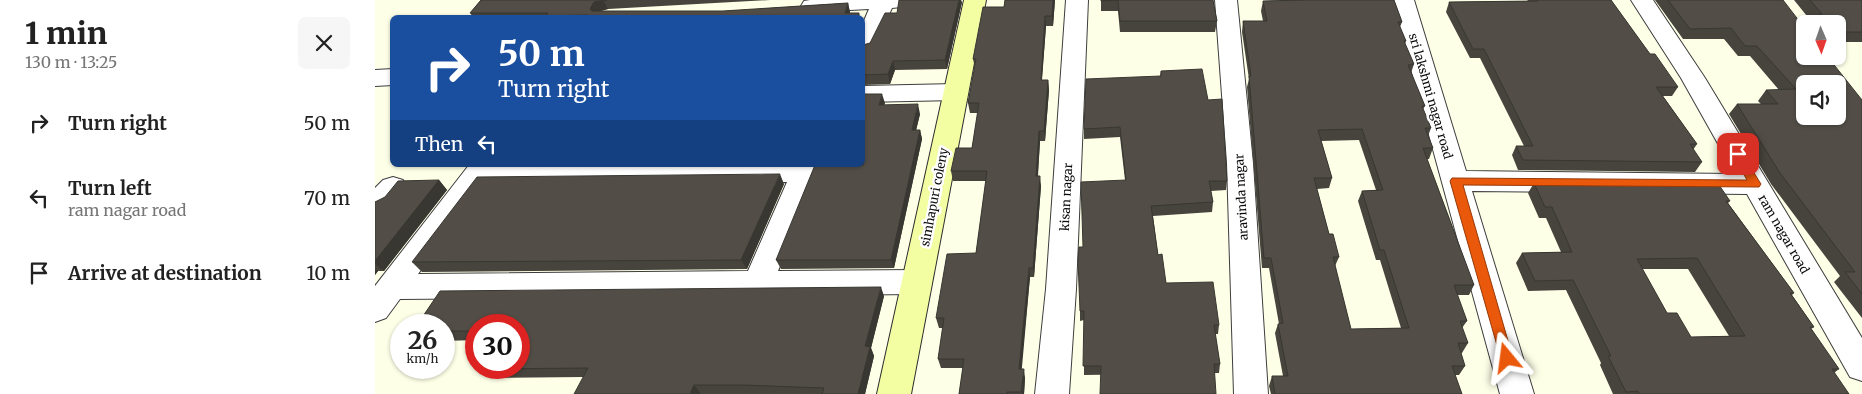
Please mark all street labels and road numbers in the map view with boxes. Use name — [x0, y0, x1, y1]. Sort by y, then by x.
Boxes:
street label: sri lakshmi nagar road — [1406, 31, 1456, 161]
street label: simhapuri coleny — [917, 146, 951, 248]
street label: aravinda nagar — [1231, 153, 1251, 241]
street label: kisan nagar — [1057, 162, 1075, 232]
street label: ram nagar road — [1755, 192, 1813, 276]

